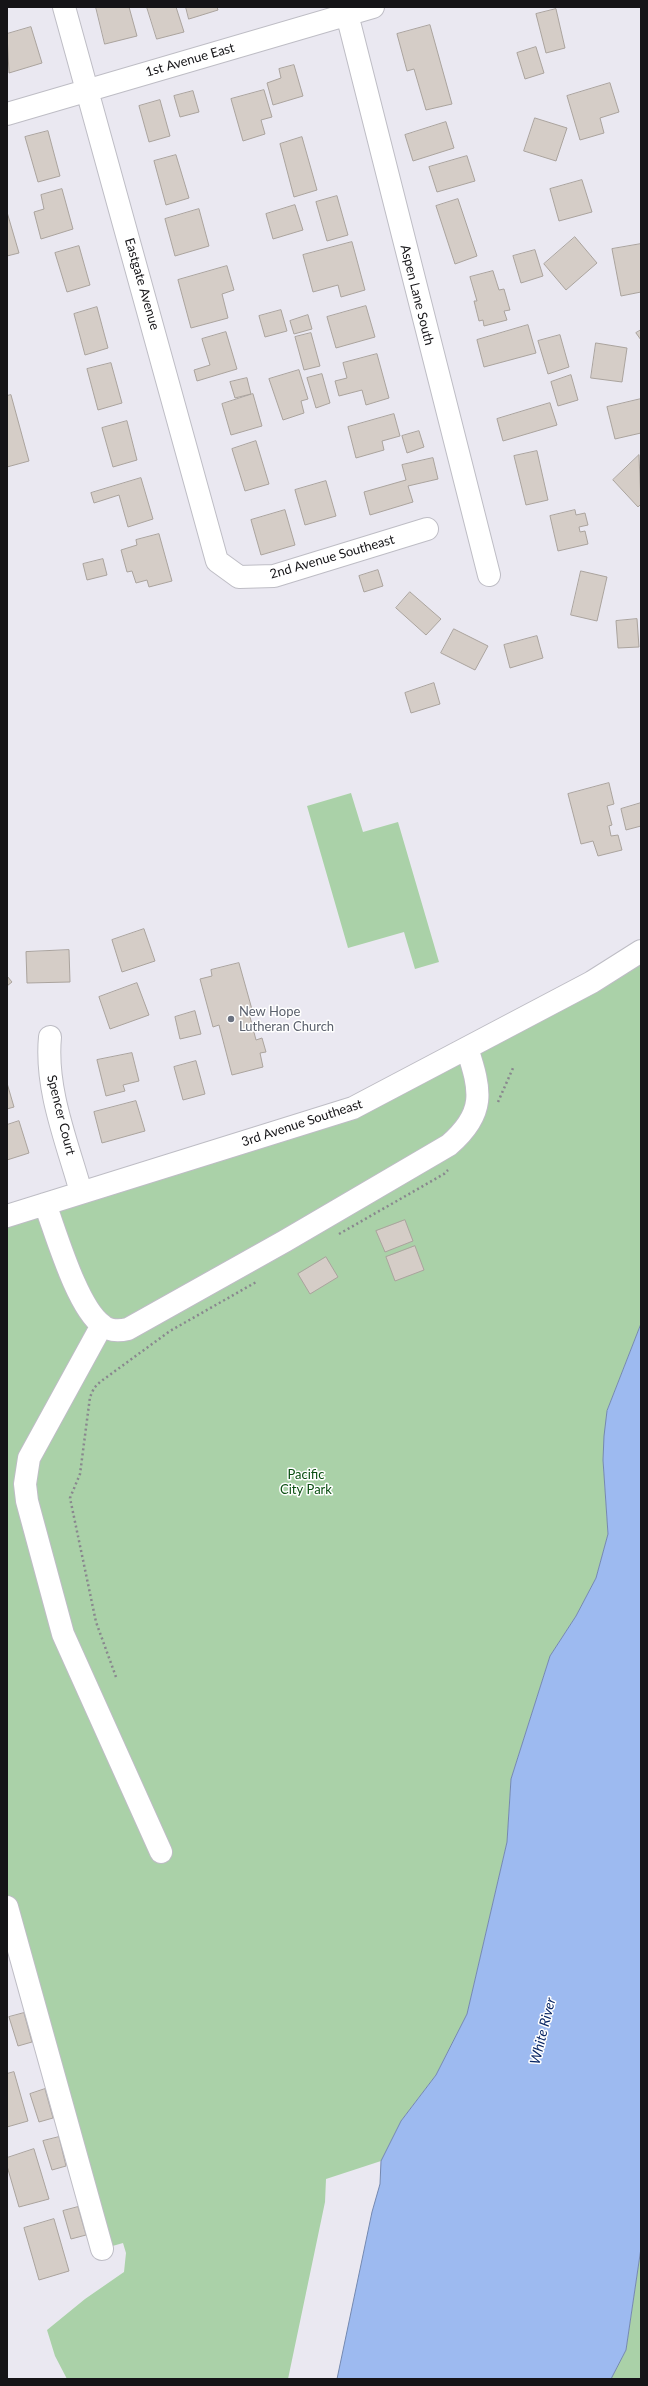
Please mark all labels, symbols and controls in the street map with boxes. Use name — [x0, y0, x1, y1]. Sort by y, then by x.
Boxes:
street label: 1st Avenue East — [144, 40, 236, 80]
street label: Eastgate Avenue — [121, 236, 163, 332]
street label: Aspen Lane South — [397, 243, 437, 347]
street label: 2nd Avenue Southeast — [268, 532, 396, 582]
place label: New Hope Lutheran Church — [239, 1004, 334, 1035]
marker: New Hope Lutheran Church — [226, 1014, 236, 1024]
street label: Spencer Court — [44, 1073, 78, 1157]
street label: 3rd Avenue Southeast — [240, 1096, 364, 1150]
park label: Pacific City Park — [280, 1467, 332, 1498]
water label: White River — [527, 1996, 559, 2066]

